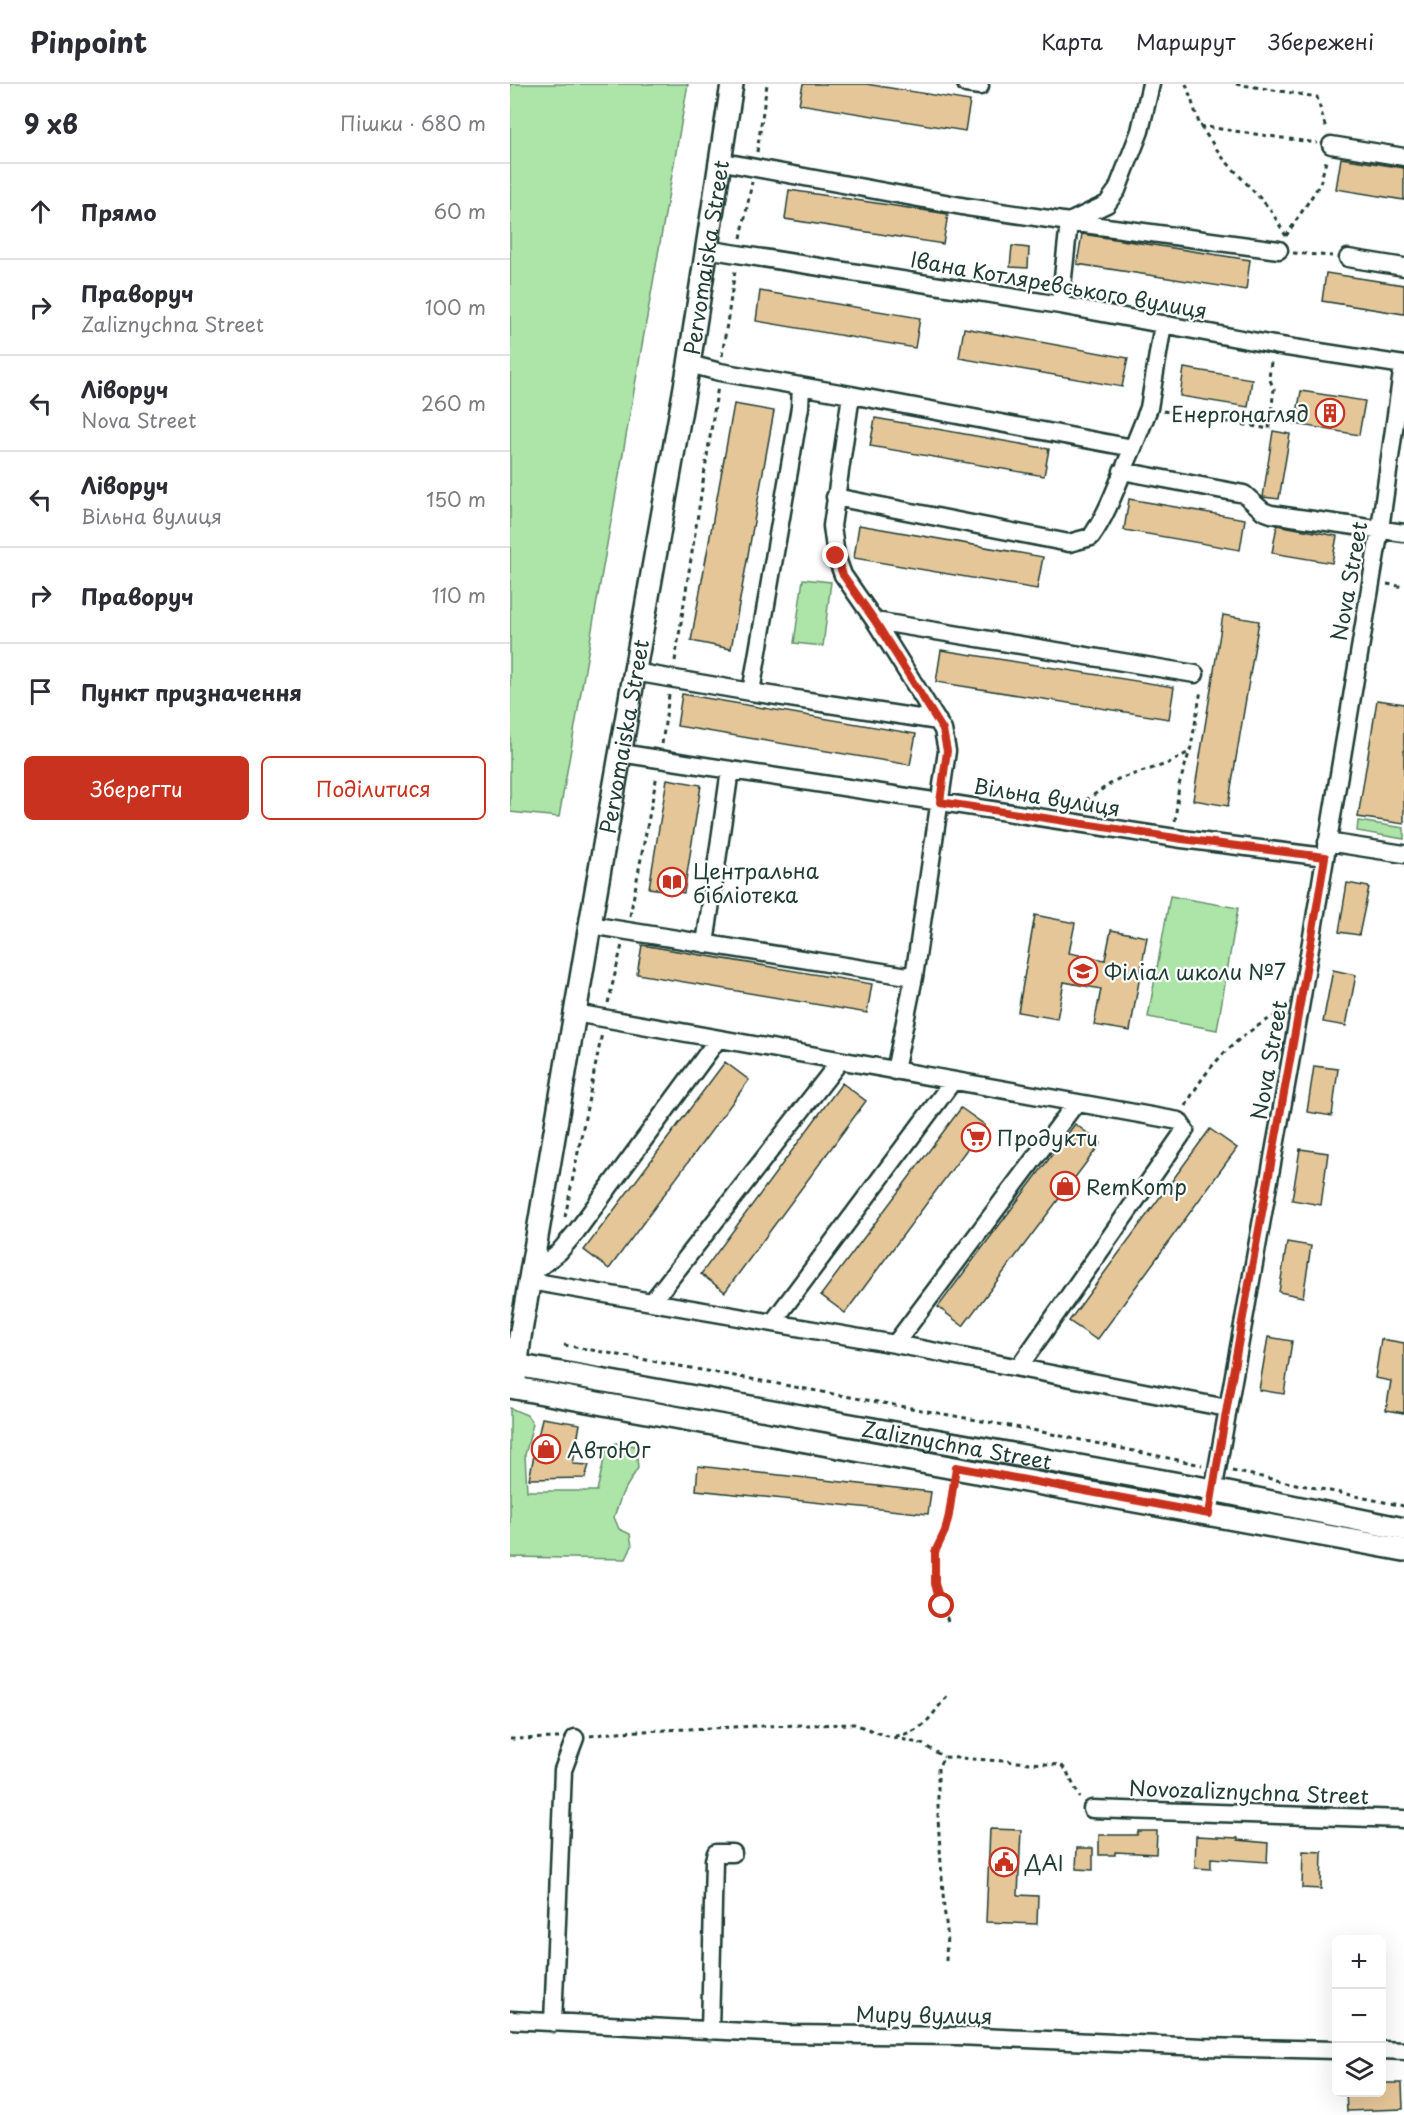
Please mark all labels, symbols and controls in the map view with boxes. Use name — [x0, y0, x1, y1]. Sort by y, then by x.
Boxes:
text: Pinpoint — [30, 20, 147, 63]
text: Карта — [1041, 25, 1103, 57]
text: Маршрут — [1136, 25, 1235, 57]
text: Збережені — [1268, 25, 1374, 57]
text: 9 хв — [24, 104, 78, 143]
text: Пішки · 680 m — [340, 108, 486, 138]
street label: Pervomaiska Street — [675, 158, 736, 357]
icon: ahead — [24, 195, 57, 228]
text: Прямо — [81, 195, 156, 228]
text: 60 m — [434, 196, 486, 226]
street label: Івана Котляревського вулиця — [908, 242, 1210, 326]
text: Праворуч — [81, 276, 194, 309]
icon: right — [24, 291, 57, 324]
text: 100 m — [425, 292, 486, 322]
text: Zaliznychna Street — [81, 309, 264, 339]
text: Ліворуч — [81, 372, 168, 405]
icon: left — [24, 387, 57, 420]
text: 260 m — [421, 388, 486, 418]
place label: Енергонагляд — [1171, 397, 1309, 429]
building icon: Енергонагляд — [1314, 397, 1346, 429]
text: Nova Street — [81, 405, 196, 435]
text: Ліворуч — [81, 468, 168, 501]
icon: left — [24, 483, 57, 516]
text: 150 m — [426, 484, 486, 514]
text: Вільна вулиця — [81, 501, 222, 531]
street label: Nova Street — [1322, 519, 1374, 643]
route end — [822, 542, 848, 568]
icon: right — [24, 579, 57, 612]
text: Праворуч — [81, 579, 194, 612]
text: 110 m — [432, 580, 486, 610]
street label: Pervomaiska Street — [590, 637, 656, 836]
icon: arrive — [24, 675, 57, 708]
text: Пункт призначення — [81, 675, 302, 708]
button: Зберегти — [24, 756, 249, 820]
button: Поділитися — [261, 756, 486, 820]
street label: Вільна вулиця — [971, 769, 1123, 823]
place label: Центральна бібліотека — [693, 854, 819, 910]
library icon: Центральна бібліотека — [656, 866, 688, 898]
school or university icon: Філіал школи №7 — [1067, 955, 1099, 987]
place label: Філіал школи №7 — [1104, 955, 1286, 987]
street label: Nova Street — [1242, 998, 1294, 1122]
supermarket icon: Продукти — [960, 1121, 992, 1153]
place label: Продукти — [997, 1121, 1098, 1153]
shop icon: RemKomp — [1049, 1170, 1081, 1202]
place label: RemKomp — [1086, 1170, 1187, 1202]
street label: Zaliznychna Street — [859, 1411, 1054, 1477]
shop icon: АвтоЮг — [530, 1433, 562, 1465]
place label: АвтоЮг — [567, 1433, 651, 1465]
route start — [928, 1592, 954, 1618]
street label: Novozaliznychna Street — [1129, 1771, 1369, 1811]
public building icon: ДАІ — [988, 1846, 1020, 1878]
place label: ДАІ — [1024, 1846, 1064, 1878]
map controls — [1332, 1935, 1386, 2097]
button: + — [1332, 1935, 1386, 1989]
button: − — [1332, 1989, 1386, 2043]
street label: Миру вулиця — [855, 1997, 993, 2031]
button: layers — [1332, 2043, 1386, 2097]

